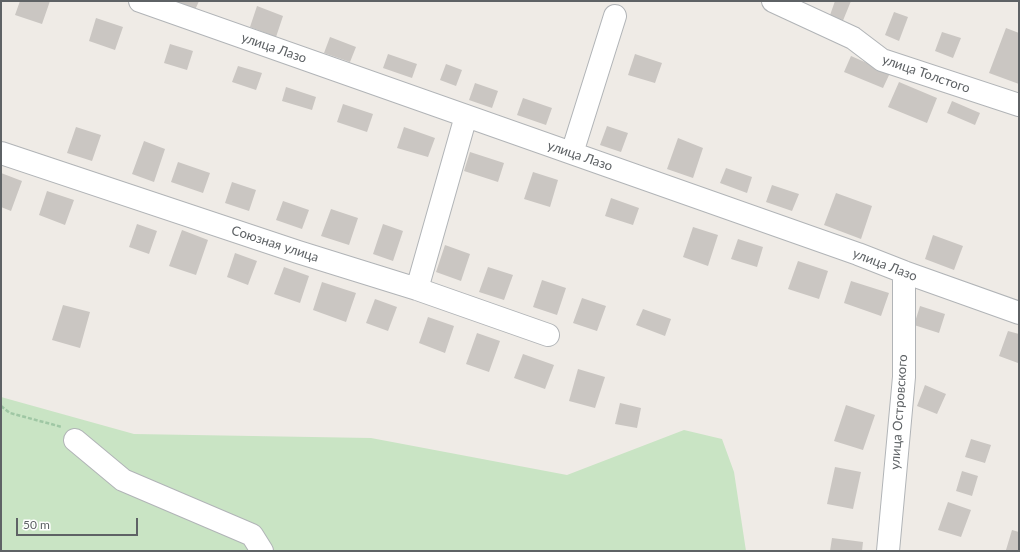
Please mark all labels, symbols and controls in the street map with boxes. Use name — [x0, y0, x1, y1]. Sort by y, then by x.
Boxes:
street label: улица Лазо — [239, 30, 309, 66]
street label: улица Толстого — [880, 52, 972, 96]
street label: улица Лазо — [545, 138, 615, 174]
street label: Союзная улица — [229, 223, 321, 265]
street label: улица Лазо — [851, 246, 919, 284]
street label: улица Островского — [887, 354, 911, 470]
scale bar — [18, 510, 140, 536]
text: 50 m — [23, 517, 50, 532]

